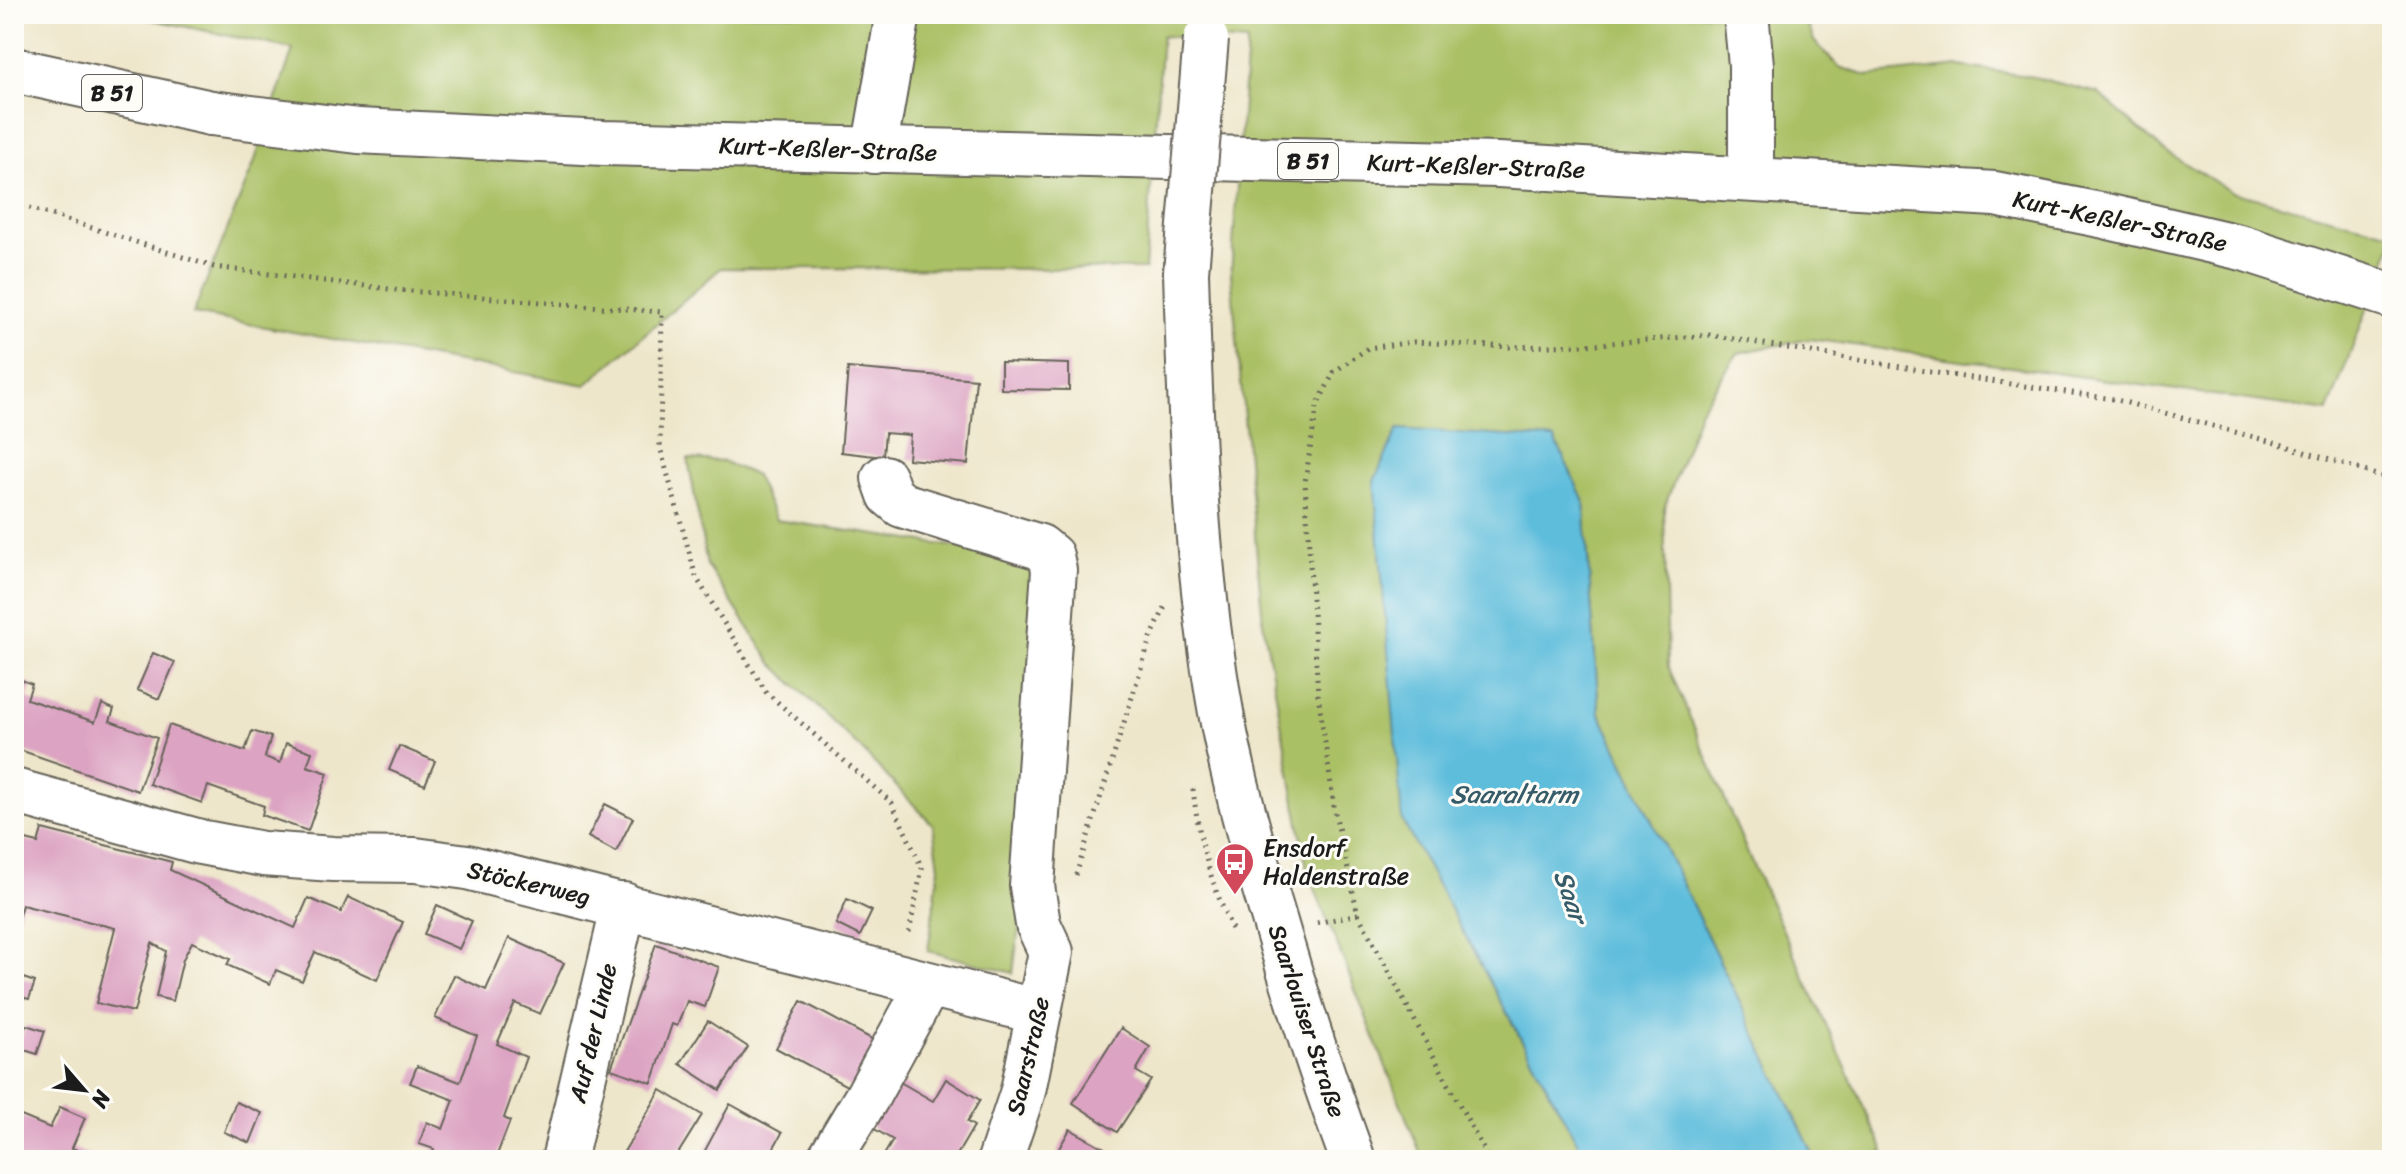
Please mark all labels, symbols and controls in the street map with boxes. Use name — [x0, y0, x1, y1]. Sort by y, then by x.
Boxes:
road number: B 51 — [82, 75, 142, 111]
street label: Kurt-Keßler-Straße — [718, 124, 938, 174]
street label: Kurt-Keßler-Straße — [1366, 141, 1586, 191]
road number: B 51 — [1278, 143, 1338, 179]
street label: Kurt-Keßler-Straße — [2009, 178, 2231, 264]
water label: Saaraltarm — [1450, 771, 1580, 817]
place label: Ensdorf Haldenstraße — [1263, 827, 1409, 897]
bus stop icon: Ensdorf Haldenstraße — [1214, 841, 1256, 896]
street label: Stöckerweg — [463, 848, 595, 918]
water label: Saar — [1541, 863, 1603, 933]
street label: Saarlouiser Straße — [1256, 919, 1358, 1123]
street label: Auf der Linde — [556, 959, 629, 1108]
street label: Saarstraße — [994, 993, 1062, 1119]
north arrow — [44, 1050, 124, 1130]
text: N — [80, 1082, 122, 1116]

